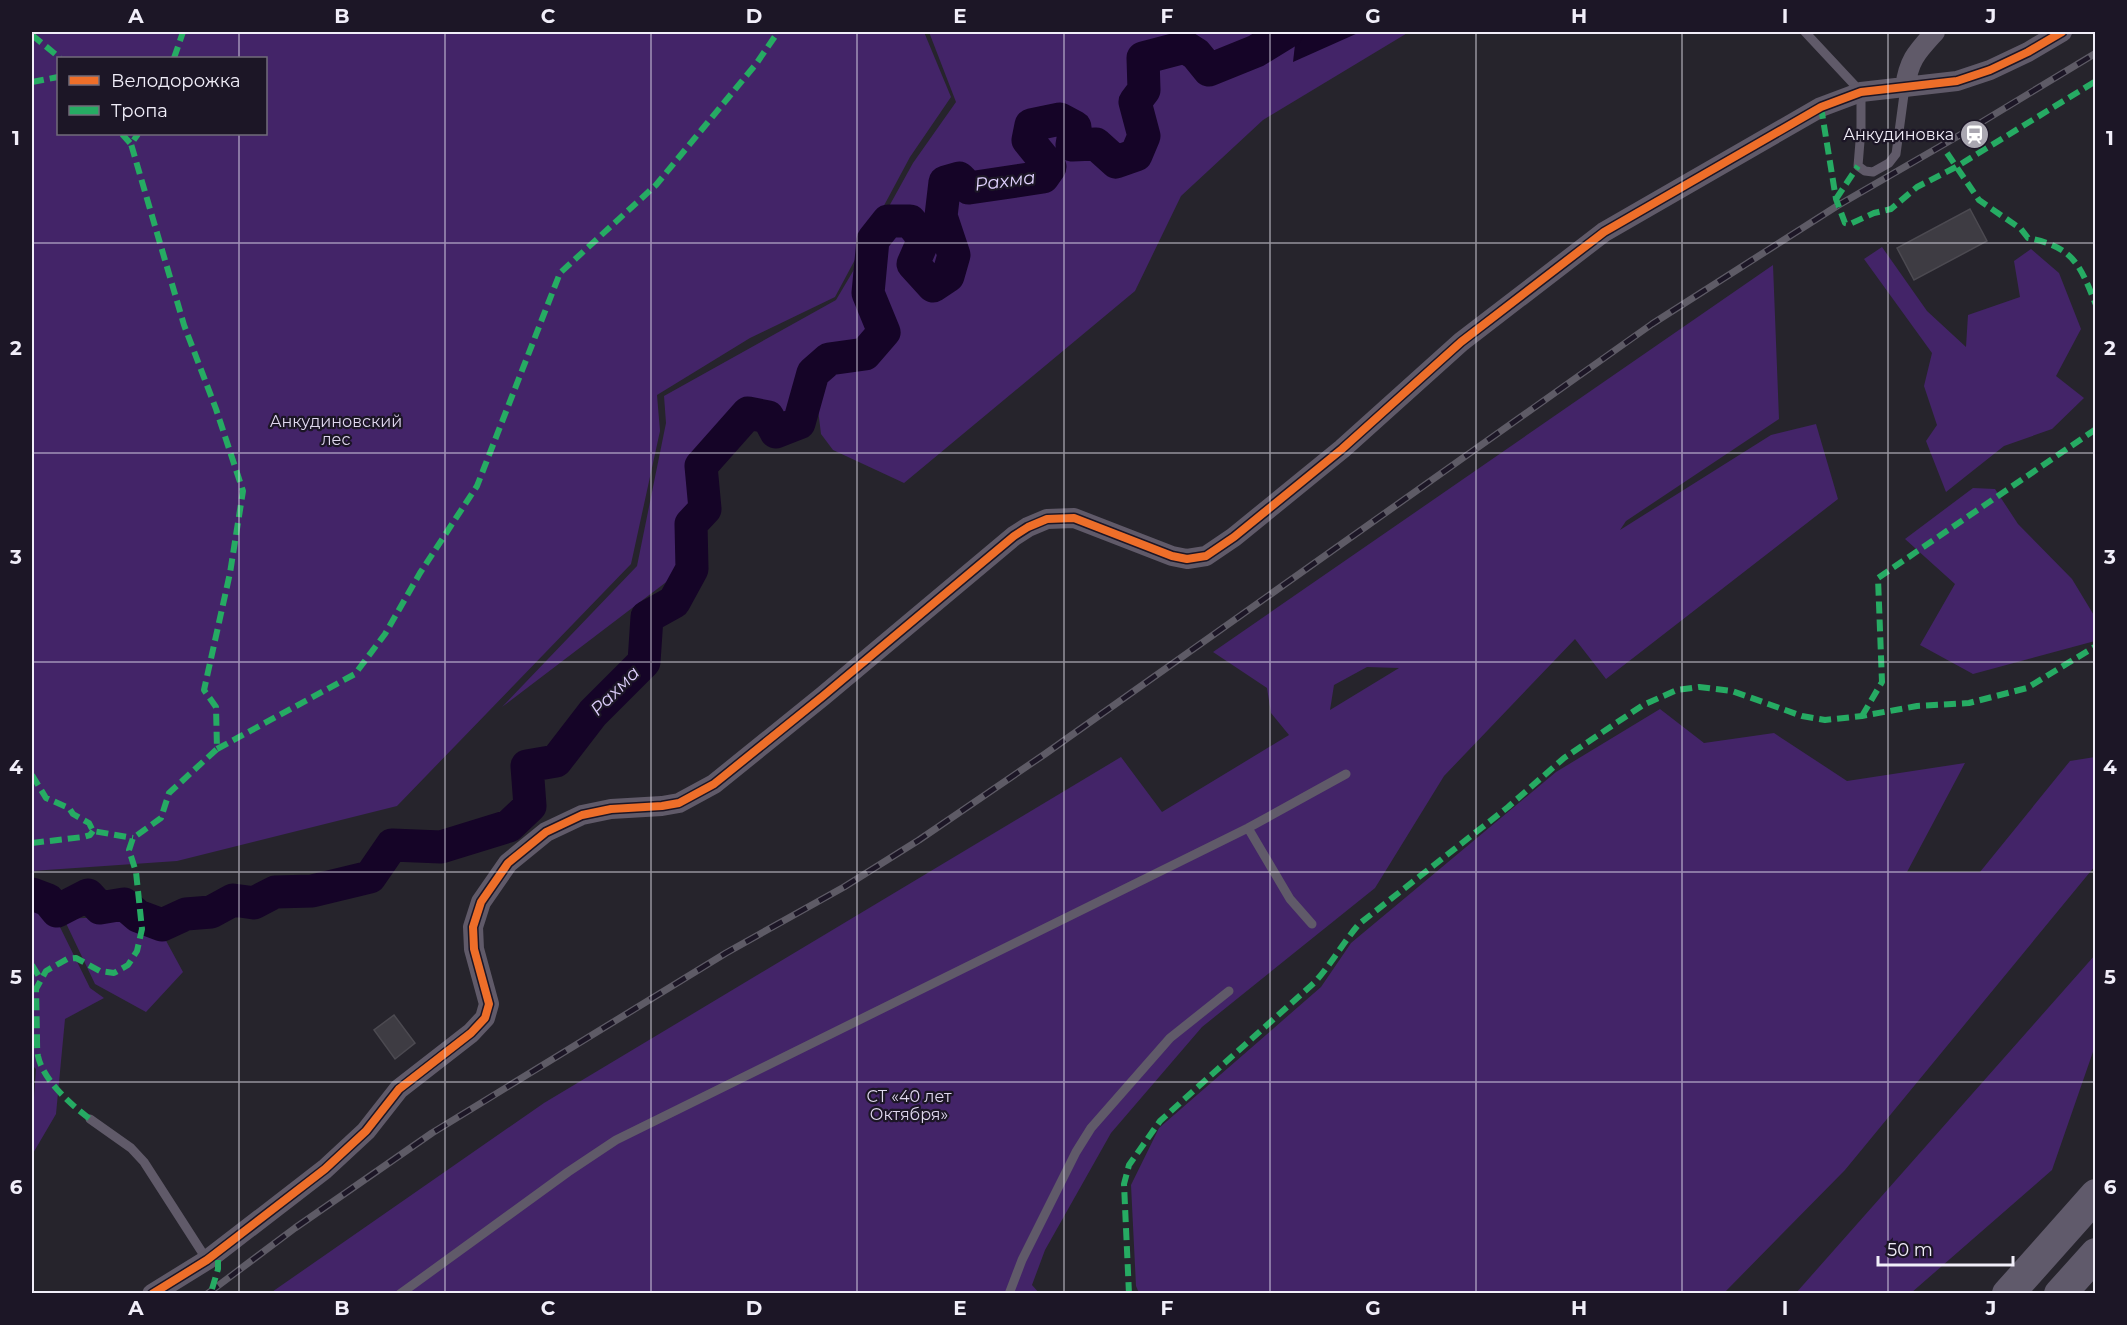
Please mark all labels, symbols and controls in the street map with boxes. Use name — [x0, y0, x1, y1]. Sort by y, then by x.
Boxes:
text: A — [127, 4, 144, 28]
text: B — [334, 4, 350, 28]
text: C — [541, 4, 556, 28]
text: D — [746, 4, 762, 28]
text: E — [953, 4, 967, 28]
text: F — [1161, 4, 1174, 28]
text: G — [1365, 4, 1381, 28]
text: H — [1571, 4, 1587, 28]
text: I — [1782, 4, 1788, 28]
text: J — [1985, 4, 1996, 28]
legend — [57, 57, 267, 135]
text: Велодорожка — [111, 70, 240, 92]
text: Тропа — [111, 100, 168, 122]
station icon: Анкудиновка — [1959, 118, 1991, 150]
place label: Анкудиновка — [1843, 125, 1954, 144]
text: 1 — [12, 126, 20, 150]
text: 1 — [2106, 126, 2114, 150]
water label: Рахма — [973, 166, 1037, 196]
text: 2 — [10, 336, 22, 360]
text: 2 — [2104, 336, 2116, 360]
park label: Анкудиновский лес — [270, 412, 402, 449]
text: 3 — [9, 545, 22, 569]
text: 3 — [2103, 545, 2116, 569]
water label: Рахма — [586, 662, 644, 720]
text: 4 — [9, 755, 23, 779]
text: 4 — [2103, 755, 2117, 779]
text: 5 — [10, 965, 22, 989]
text: 5 — [2104, 965, 2116, 989]
park label: СТ «40 лет Октября» — [866, 1087, 952, 1124]
text: 6 — [10, 1175, 23, 1199]
text: 6 — [2104, 1175, 2117, 1199]
scale bar — [1878, 1229, 2013, 1267]
text: 50 m — [1887, 1239, 1933, 1261]
text: A — [127, 1296, 144, 1320]
text: B — [334, 1296, 350, 1320]
text: C — [541, 1296, 556, 1320]
text: D — [746, 1296, 762, 1320]
text: E — [953, 1296, 967, 1320]
text: F — [1161, 1296, 1174, 1320]
text: G — [1365, 1296, 1381, 1320]
text: H — [1571, 1296, 1587, 1320]
text: I — [1782, 1296, 1788, 1320]
text: J — [1985, 1296, 1996, 1320]

